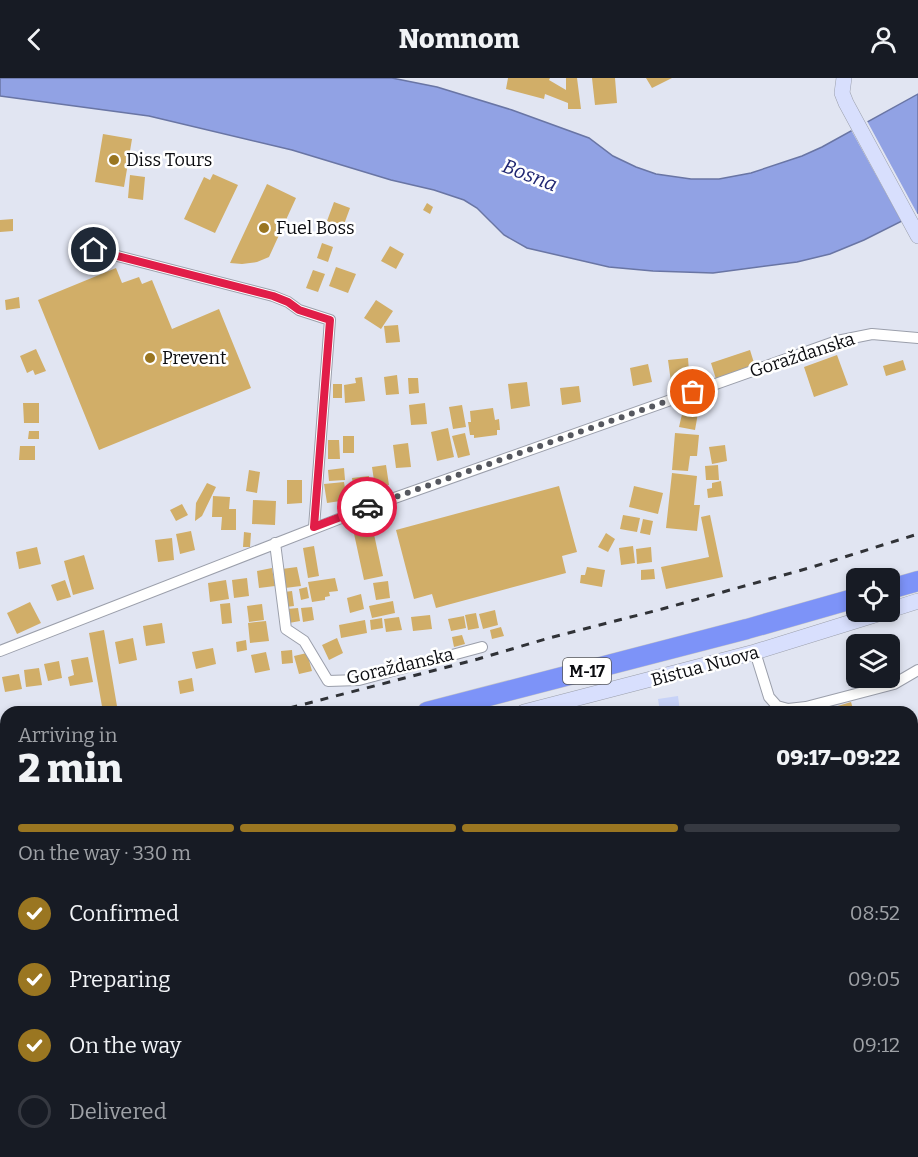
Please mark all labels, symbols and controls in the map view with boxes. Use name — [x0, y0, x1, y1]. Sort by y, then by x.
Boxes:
icon: back — [18, 23, 51, 56]
text: Nomnom — [399, 23, 519, 55]
icon: person — [867, 23, 900, 56]
place label: Diss Tours — [126, 149, 212, 171]
marker: Diss Tours — [107, 153, 121, 167]
water label: Bosna — [499, 154, 561, 196]
place label: Fuel Boss — [276, 217, 355, 239]
marker: Fuel Boss — [257, 221, 271, 235]
pin — [68, 224, 119, 275]
icon: home — [77, 233, 110, 266]
street label: Goraždanska — [747, 328, 858, 382]
place label: Prevent — [162, 347, 227, 369]
marker: Prevent — [143, 351, 157, 365]
pin — [667, 366, 718, 417]
icon: bag — [676, 375, 709, 408]
courier — [337, 477, 397, 537]
icon: car — [351, 491, 384, 524]
map controls — [846, 568, 900, 688]
button: locate — [846, 568, 900, 622]
button: layers — [846, 634, 900, 688]
street label: Bistua Nuova — [649, 641, 761, 691]
street label: Goraždanska — [344, 643, 456, 689]
road number: M-17 — [563, 658, 611, 684]
text: Arriving in — [18, 723, 117, 747]
text: 09:17–09:22 — [776, 744, 900, 771]
text: 2 min — [18, 746, 122, 792]
text: On the way · 330 m — [18, 841, 191, 865]
icon: check — [18, 897, 51, 930]
text: Confirmed — [69, 900, 179, 927]
text: 08:52 — [850, 901, 900, 925]
icon: check — [18, 963, 51, 996]
text: Preparing — [69, 966, 171, 993]
text: 09:05 — [848, 967, 900, 991]
icon: check — [18, 1029, 51, 1062]
text: On the way — [69, 1032, 181, 1059]
text: 09:12 — [852, 1033, 900, 1057]
text: Delivered — [69, 1098, 167, 1125]

